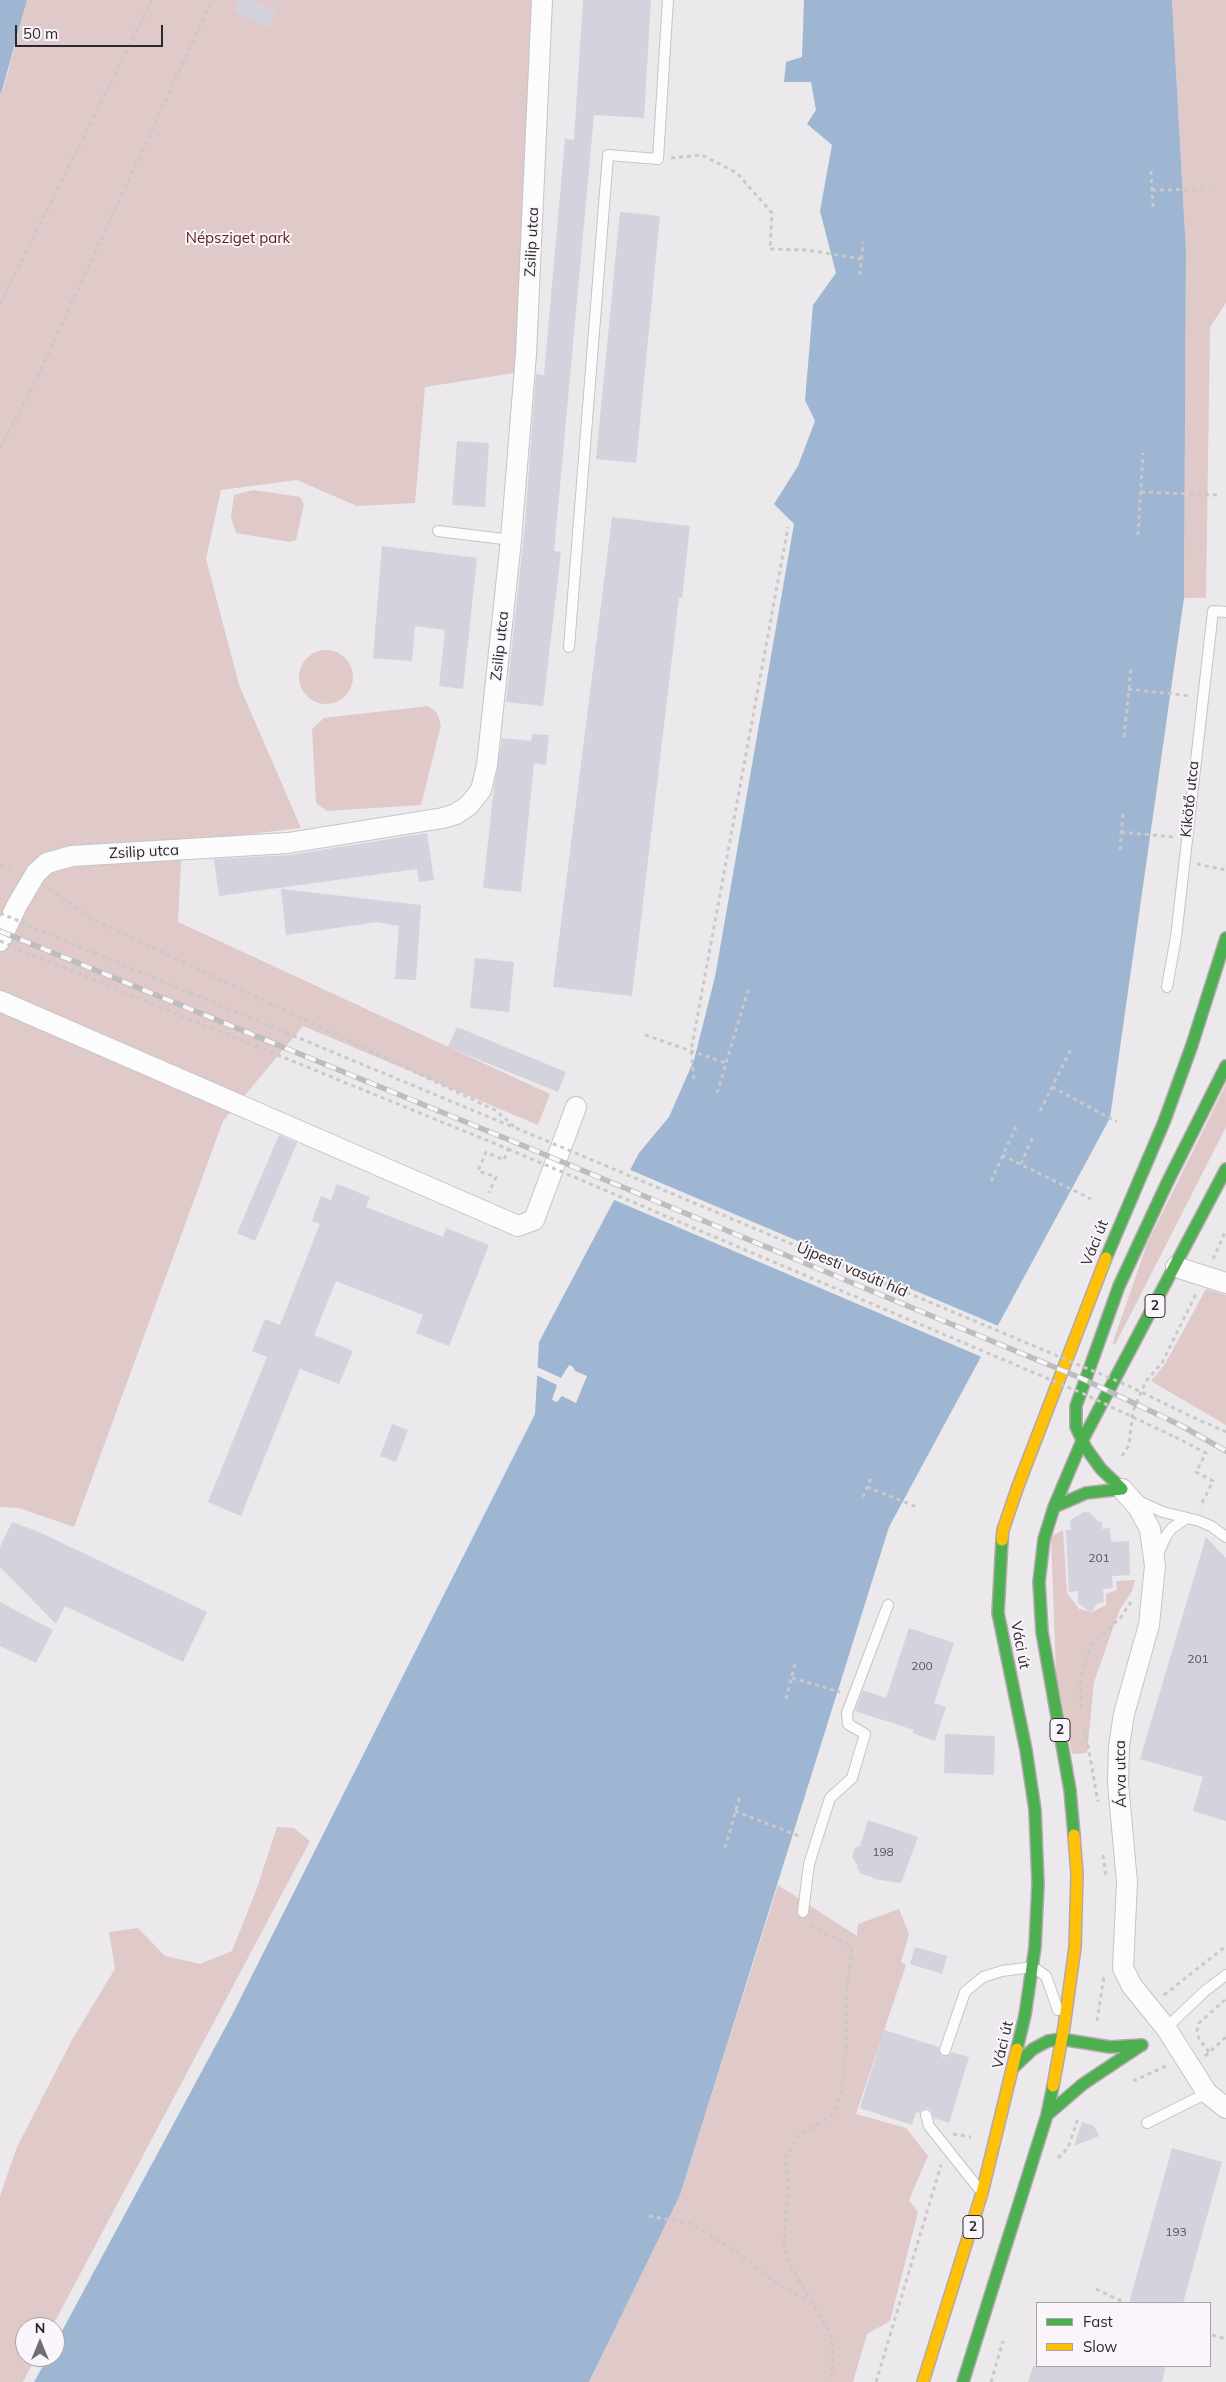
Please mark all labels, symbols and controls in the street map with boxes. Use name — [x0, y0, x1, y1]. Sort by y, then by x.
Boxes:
scale bar — [18, 15, 165, 47]
text: 50 m — [23, 24, 58, 43]
street label: Zsilip utca — [521, 207, 543, 277]
park label: Népsziget park — [186, 229, 290, 247]
street label: Zsilip utca — [487, 610, 513, 682]
street label: Kikötő utca — [1177, 760, 1203, 838]
street label: Zsilip utca — [109, 841, 179, 863]
street label: Váci út — [1078, 1217, 1112, 1269]
street label: Újpesti vasúti híd — [794, 1239, 910, 1301]
road number: 2 — [1145, 1294, 1165, 1318]
house number: 201 — [1088, 1551, 1110, 1565]
street label: Váci út — [1007, 1620, 1033, 1670]
house number: 201 — [1187, 1652, 1209, 1666]
house number: 200 — [911, 1659, 933, 1673]
road number: 2 — [1050, 1718, 1070, 1742]
street label: Árva utca — [1111, 1740, 1131, 1808]
house number: 198 — [872, 1845, 894, 1859]
street label: Váci út — [989, 2019, 1017, 2071]
road number: 2 — [963, 2216, 983, 2238]
house number: 193 — [1165, 2225, 1187, 2239]
legend — [1036, 2302, 1211, 2367]
text: Fast — [1083, 2312, 1113, 2331]
north arrow — [15, 2317, 65, 2367]
text: N — [35, 2319, 45, 2337]
text: Slow — [1083, 2337, 1117, 2356]

